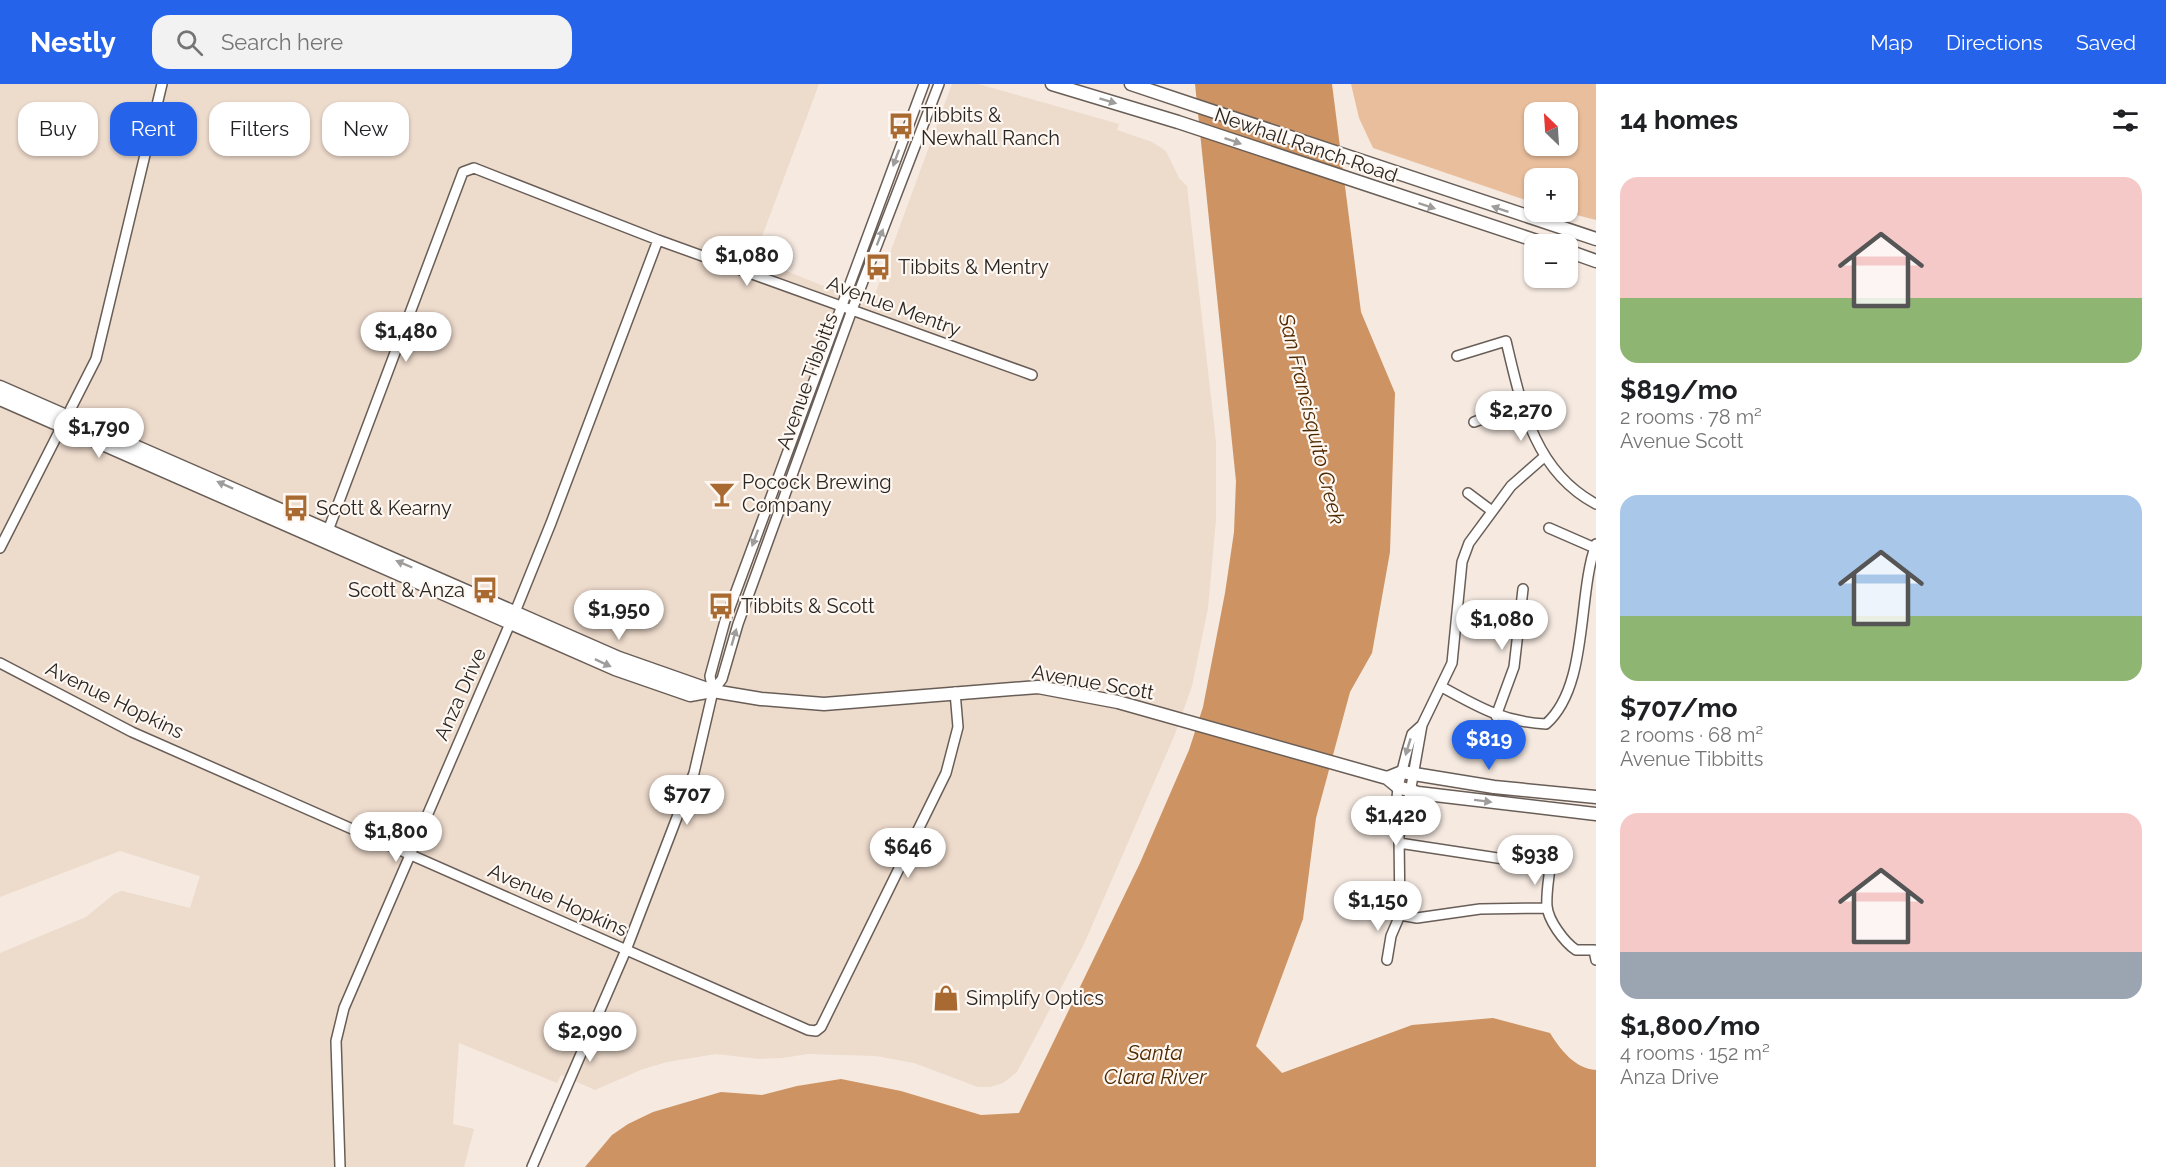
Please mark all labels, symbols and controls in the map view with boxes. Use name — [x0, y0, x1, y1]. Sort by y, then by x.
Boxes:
search box — [152, 15, 572, 69]
text: Nestly — [30, 26, 116, 59]
icon: search — [173, 26, 206, 59]
text: Search here — [221, 29, 343, 55]
text: Map — [1870, 30, 1913, 55]
text: Directions — [1946, 30, 2043, 55]
text: Saved — [2076, 30, 2136, 55]
one-way arrow — [1099, 97, 1117, 106]
chip: Buy — [18, 102, 98, 156]
chip: Rent — [110, 102, 197, 156]
chip: Filters — [209, 102, 310, 156]
chip: New — [322, 102, 409, 156]
street label: Newhall Ranch Road — [1211, 102, 1401, 188]
north arrow — [1524, 102, 1578, 156]
map controls — [1524, 102, 1578, 288]
place label: Tibbits & Newhall Ranch — [921, 103, 1060, 150]
icon: filters — [2109, 104, 2142, 137]
text: 14 homes — [1620, 105, 1738, 135]
bus stop icon: Tibbits & Newhall Ranch — [886, 111, 916, 141]
one-way arrow — [1224, 137, 1242, 146]
one-way arrow — [891, 150, 901, 168]
button: + — [1524, 168, 1578, 222]
one-way arrow — [1418, 202, 1436, 211]
one-way arrow — [1491, 203, 1509, 213]
icon: home — [1827, 216, 1935, 324]
one-way arrow — [876, 228, 886, 246]
button: − — [1524, 234, 1578, 288]
pin: $1,080 — [698, 236, 796, 287]
text: $1,080 — [715, 243, 779, 267]
bus stop icon: Tibbits & Mentry — [863, 252, 893, 282]
place label: Tibbits & Mentry — [898, 255, 1049, 279]
street label: Avenue Mentry — [824, 271, 964, 341]
street label: Avenue Tibbitts — [771, 310, 843, 452]
water label: San Francisquito Creek — [1273, 310, 1350, 527]
pin: $1,480 — [357, 312, 455, 363]
text: $1,480 — [375, 319, 437, 343]
text: $819/mo — [1620, 375, 1738, 405]
pin: $2,270 — [1472, 391, 1570, 442]
text: $2,270 — [1489, 398, 1553, 422]
text: 2 rooms · 78 m² — [1620, 405, 1762, 429]
pin: $1,790 — [50, 408, 148, 459]
text: $1,790 — [68, 415, 130, 439]
text: Avenue Scott — [1620, 429, 1743, 453]
place label: Pocock Brewing Company — [742, 470, 892, 517]
bar icon: Pocock Brewing Company — [707, 479, 737, 509]
one-way arrow — [217, 481, 234, 490]
bus stop icon: Scott & Kearny — [281, 493, 311, 523]
place label: Scott & Kearny — [316, 496, 452, 520]
one-way arrow — [750, 529, 760, 547]
icon: home — [1827, 534, 1935, 642]
one-way arrow — [395, 559, 413, 568]
bus stop icon: Scott & Anza — [470, 575, 500, 605]
place label: Scott & Anza — [348, 578, 465, 602]
pin: $1,950 — [570, 590, 668, 641]
bus stop icon: Tibbits & Scott — [706, 591, 736, 621]
place label: Tibbits & Scott — [741, 594, 875, 618]
text: $1,950 — [588, 597, 650, 621]
pin: $1,080 — [1453, 600, 1551, 651]
text: $1,080 — [1470, 607, 1534, 631]
one-way arrow — [730, 628, 739, 646]
street label: Anza Drive — [429, 644, 491, 744]
street label: Avenue Hopkins — [42, 656, 188, 744]
one-way arrow — [594, 658, 612, 668]
street label: Avenue Scott — [1030, 659, 1156, 705]
text: $707/mo — [1620, 693, 1738, 723]
pin: $819 — [1453, 720, 1525, 771]
text: 2 rooms · 68 m² — [1620, 723, 1763, 747]
text: $819 — [1466, 727, 1512, 751]
one-way arrow — [1403, 738, 1412, 756]
text: Avenue Tibbitts — [1620, 747, 1763, 771]
pin: $707 — [651, 775, 723, 826]
text: $707 — [663, 782, 711, 806]
pin: $1,420 — [1347, 796, 1445, 847]
one-way arrow — [1474, 797, 1493, 806]
text: $1,420 — [1365, 803, 1427, 827]
pin: $1,800 — [347, 812, 445, 863]
text: $1,800 — [364, 819, 428, 843]
pin: $646 — [872, 828, 944, 879]
text: $646 — [884, 835, 932, 859]
pin: $938 — [1499, 835, 1571, 886]
text: $938 — [1511, 842, 1559, 866]
icon: home — [1827, 852, 1935, 960]
street label: Avenue Hopkins — [484, 858, 632, 942]
pin: $1,150 — [1329, 881, 1427, 932]
text: $1,150 — [1348, 888, 1408, 912]
shop icon: Simplify Optics — [931, 983, 961, 1013]
place label: Simplify Optics — [966, 986, 1104, 1010]
text: $1,800/mo — [1620, 1011, 1760, 1041]
pin: $2,090 — [541, 1012, 639, 1063]
text: $2,090 — [558, 1019, 622, 1043]
water label: Santa Clara River — [1104, 1040, 1207, 1089]
text: 4 rooms · 152 m² — [1620, 1041, 1770, 1065]
text: Anza Drive — [1620, 1065, 1719, 1089]

